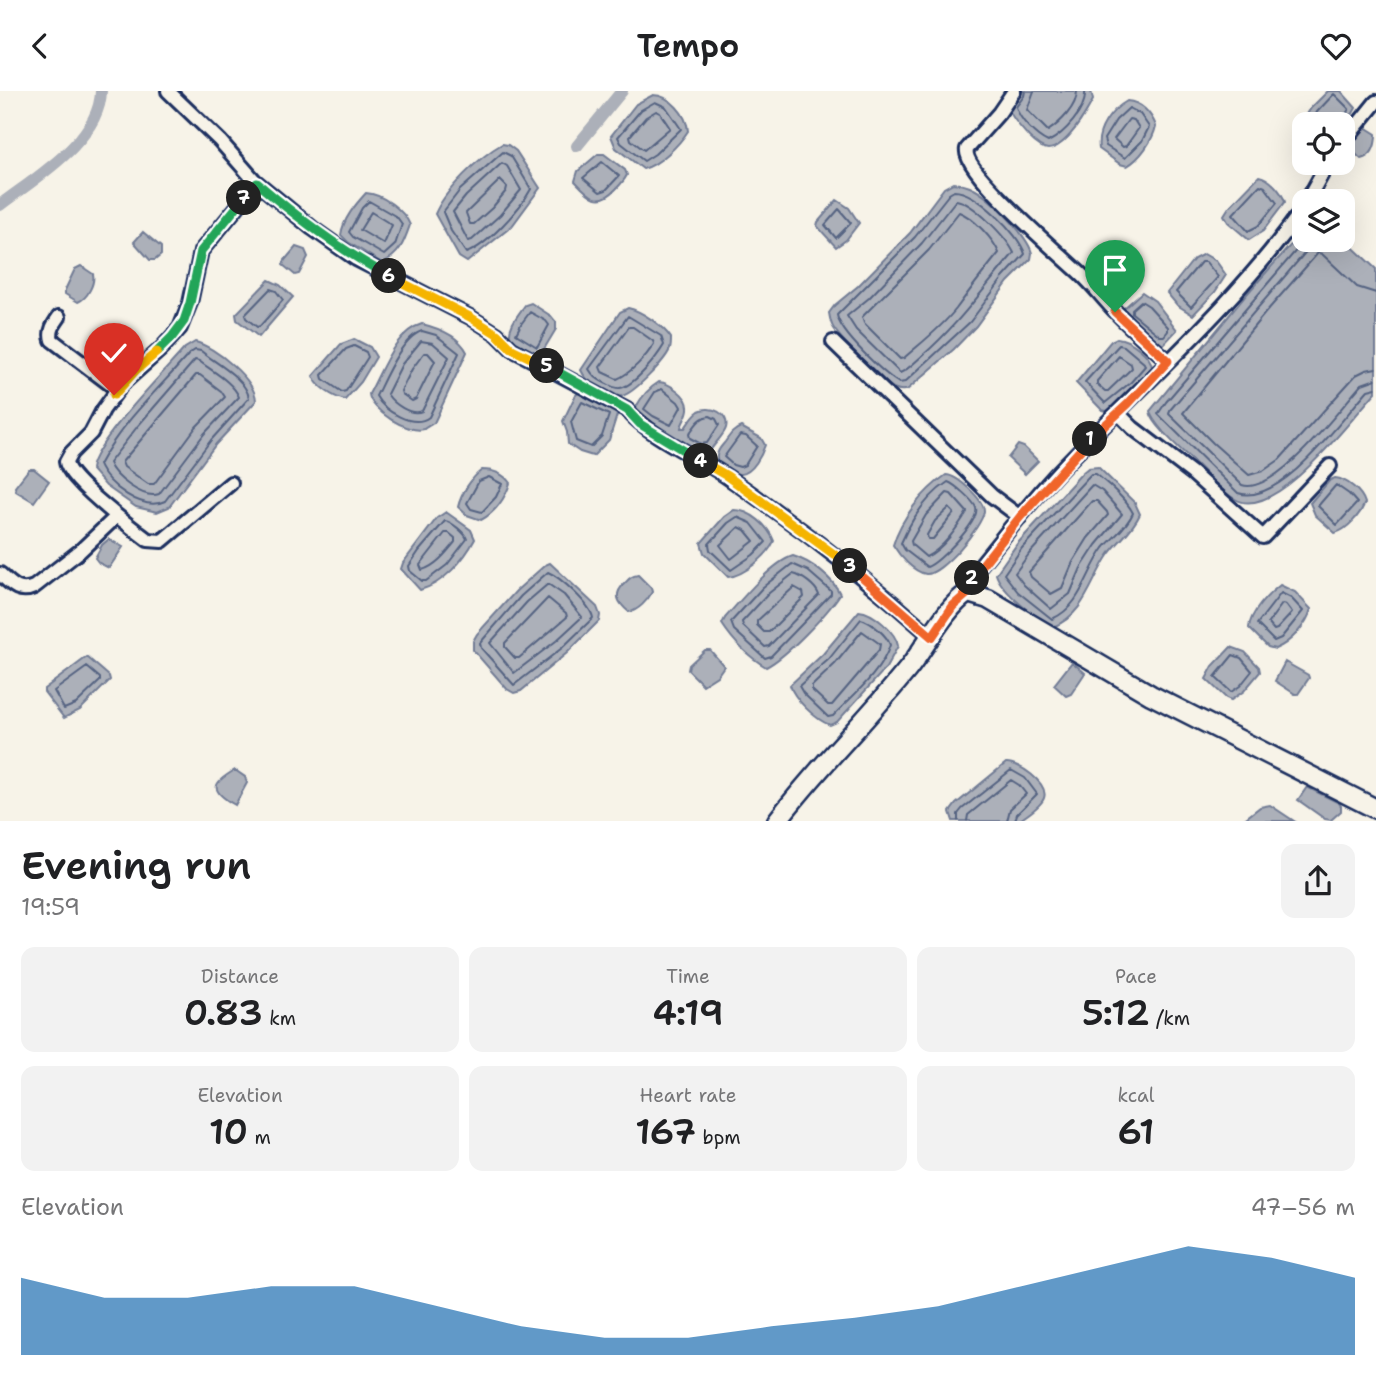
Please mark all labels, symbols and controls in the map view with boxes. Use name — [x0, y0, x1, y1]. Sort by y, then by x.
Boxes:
text: Tempo — [637, 24, 739, 67]
icon: back — [21, 27, 59, 65]
icon: heart — [1317, 27, 1355, 65]
map controls — [1292, 112, 1355, 252]
button: locate — [1292, 112, 1355, 175]
pin: 7 — [226, 181, 262, 215]
text: 7 — [237, 185, 250, 210]
button: layers — [1292, 189, 1355, 252]
pin — [1085, 240, 1145, 312]
icon: arrive — [1096, 251, 1134, 289]
pin: 6 — [372, 259, 406, 293]
text: 6 — [382, 263, 395, 288]
pin — [84, 323, 144, 395]
icon: check — [95, 334, 133, 372]
pin: 5 — [530, 349, 564, 383]
text: 5 — [541, 353, 552, 378]
pin: 1 — [1072, 421, 1108, 457]
text: 1 — [1085, 426, 1094, 451]
pin: 4 — [684, 443, 718, 479]
text: 4 — [694, 448, 707, 473]
pin: 3 — [832, 549, 868, 583]
text: 3 — [843, 553, 856, 578]
pin: 2 — [954, 561, 990, 595]
text: 2 — [965, 565, 978, 590]
text: Evening run — [21, 840, 251, 891]
button: share — [1281, 844, 1355, 918]
text: 19:59 — [21, 892, 80, 922]
text: Distance — [201, 964, 279, 989]
text: Time — [666, 964, 710, 989]
text: Pace — [1115, 964, 1157, 989]
text: 0.83 — [184, 989, 263, 1036]
text: 4:19 — [653, 989, 723, 1036]
text: 5:12 — [1082, 989, 1150, 1036]
text: km — [263, 1006, 296, 1031]
text: /km — [1150, 1006, 1190, 1031]
text: Elevation — [197, 1083, 283, 1108]
text: Heart rate — [640, 1083, 736, 1108]
text: kcal — [1118, 1083, 1154, 1108]
text: 10 — [209, 1108, 248, 1155]
text: 167 — [635, 1108, 696, 1155]
text: 61 — [1117, 1108, 1155, 1155]
text: m — [248, 1125, 271, 1150]
text: bpm — [696, 1125, 741, 1150]
text: Elevation — [21, 1192, 124, 1222]
text: 47–56 m — [1251, 1192, 1355, 1222]

